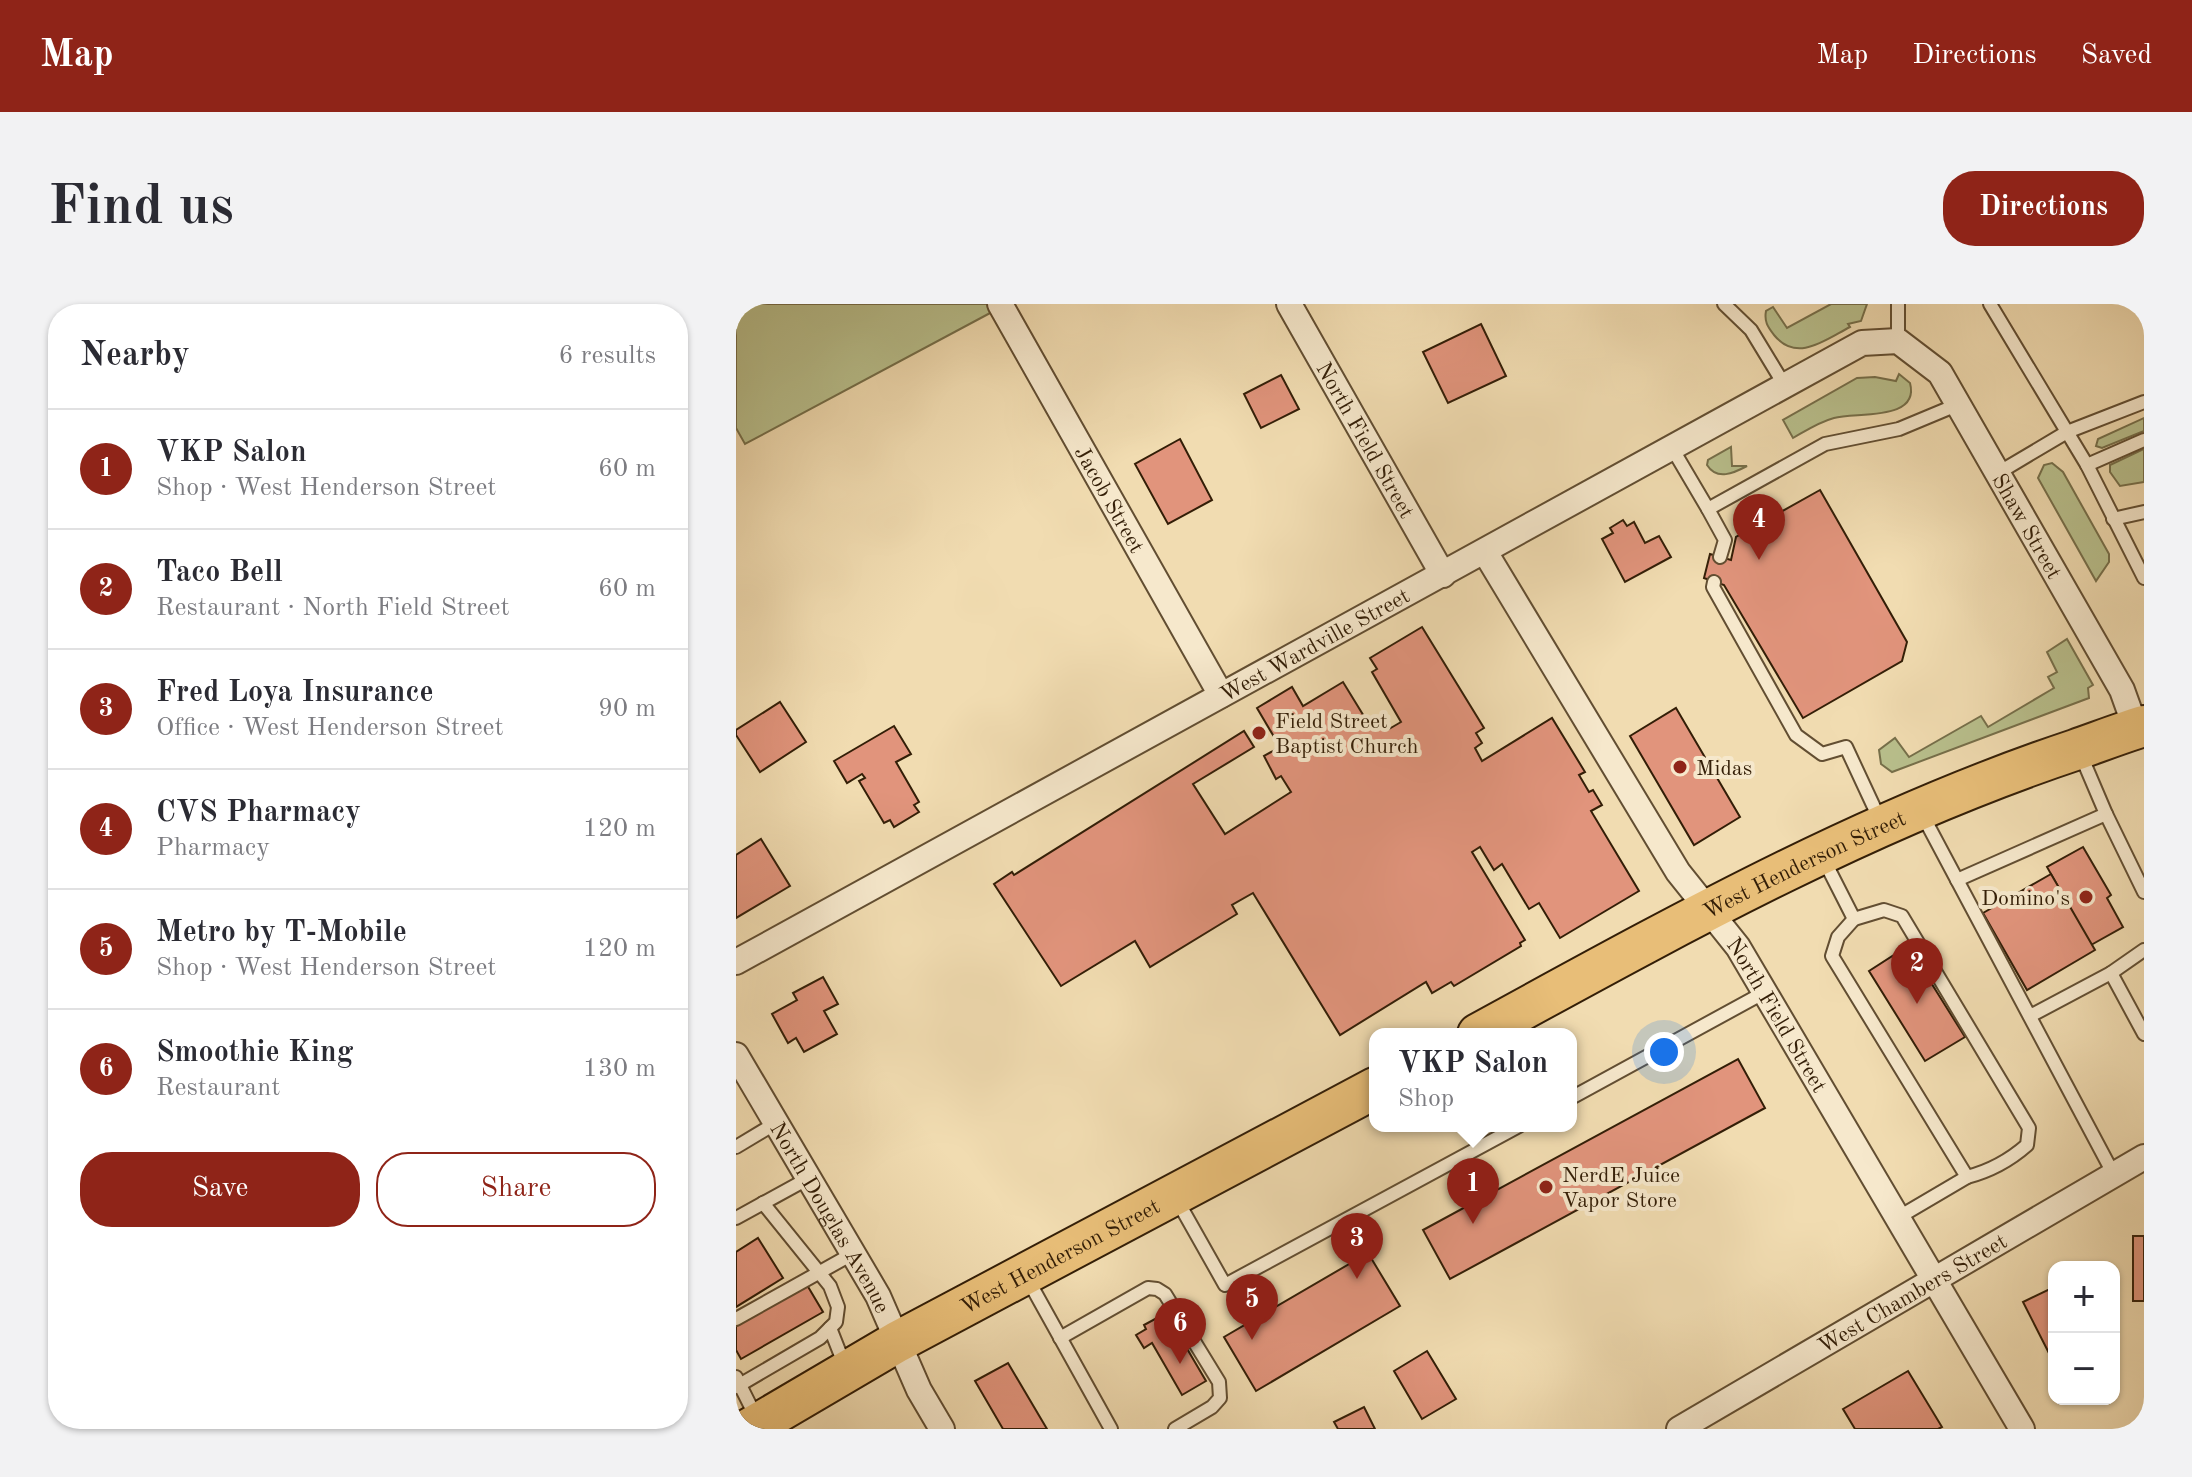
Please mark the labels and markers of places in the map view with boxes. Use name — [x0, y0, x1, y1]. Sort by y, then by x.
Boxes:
pin: 4 — [1733, 494, 1785, 560]
place label: Field Street Baptist Church — [1275, 711, 1419, 758]
marker: Field Street Baptist Church — [1250, 724, 1268, 742]
marker: Midas — [1671, 758, 1689, 776]
place label: Midas — [1696, 758, 1752, 780]
place label: Domino's — [1981, 888, 2070, 910]
marker: Domino's — [2077, 888, 2095, 906]
pin: 2 — [1891, 938, 1943, 1004]
pin: 1 — [1447, 1158, 1499, 1224]
place label: NerdE Juice Vapor Store — [1562, 1165, 1680, 1212]
marker: NerdE Juice Vapor Store — [1537, 1178, 1555, 1196]
pin: 3 — [1331, 1213, 1383, 1279]
pin: 5 — [1226, 1274, 1278, 1340]
pin: 6 — [1154, 1298, 1206, 1364]

